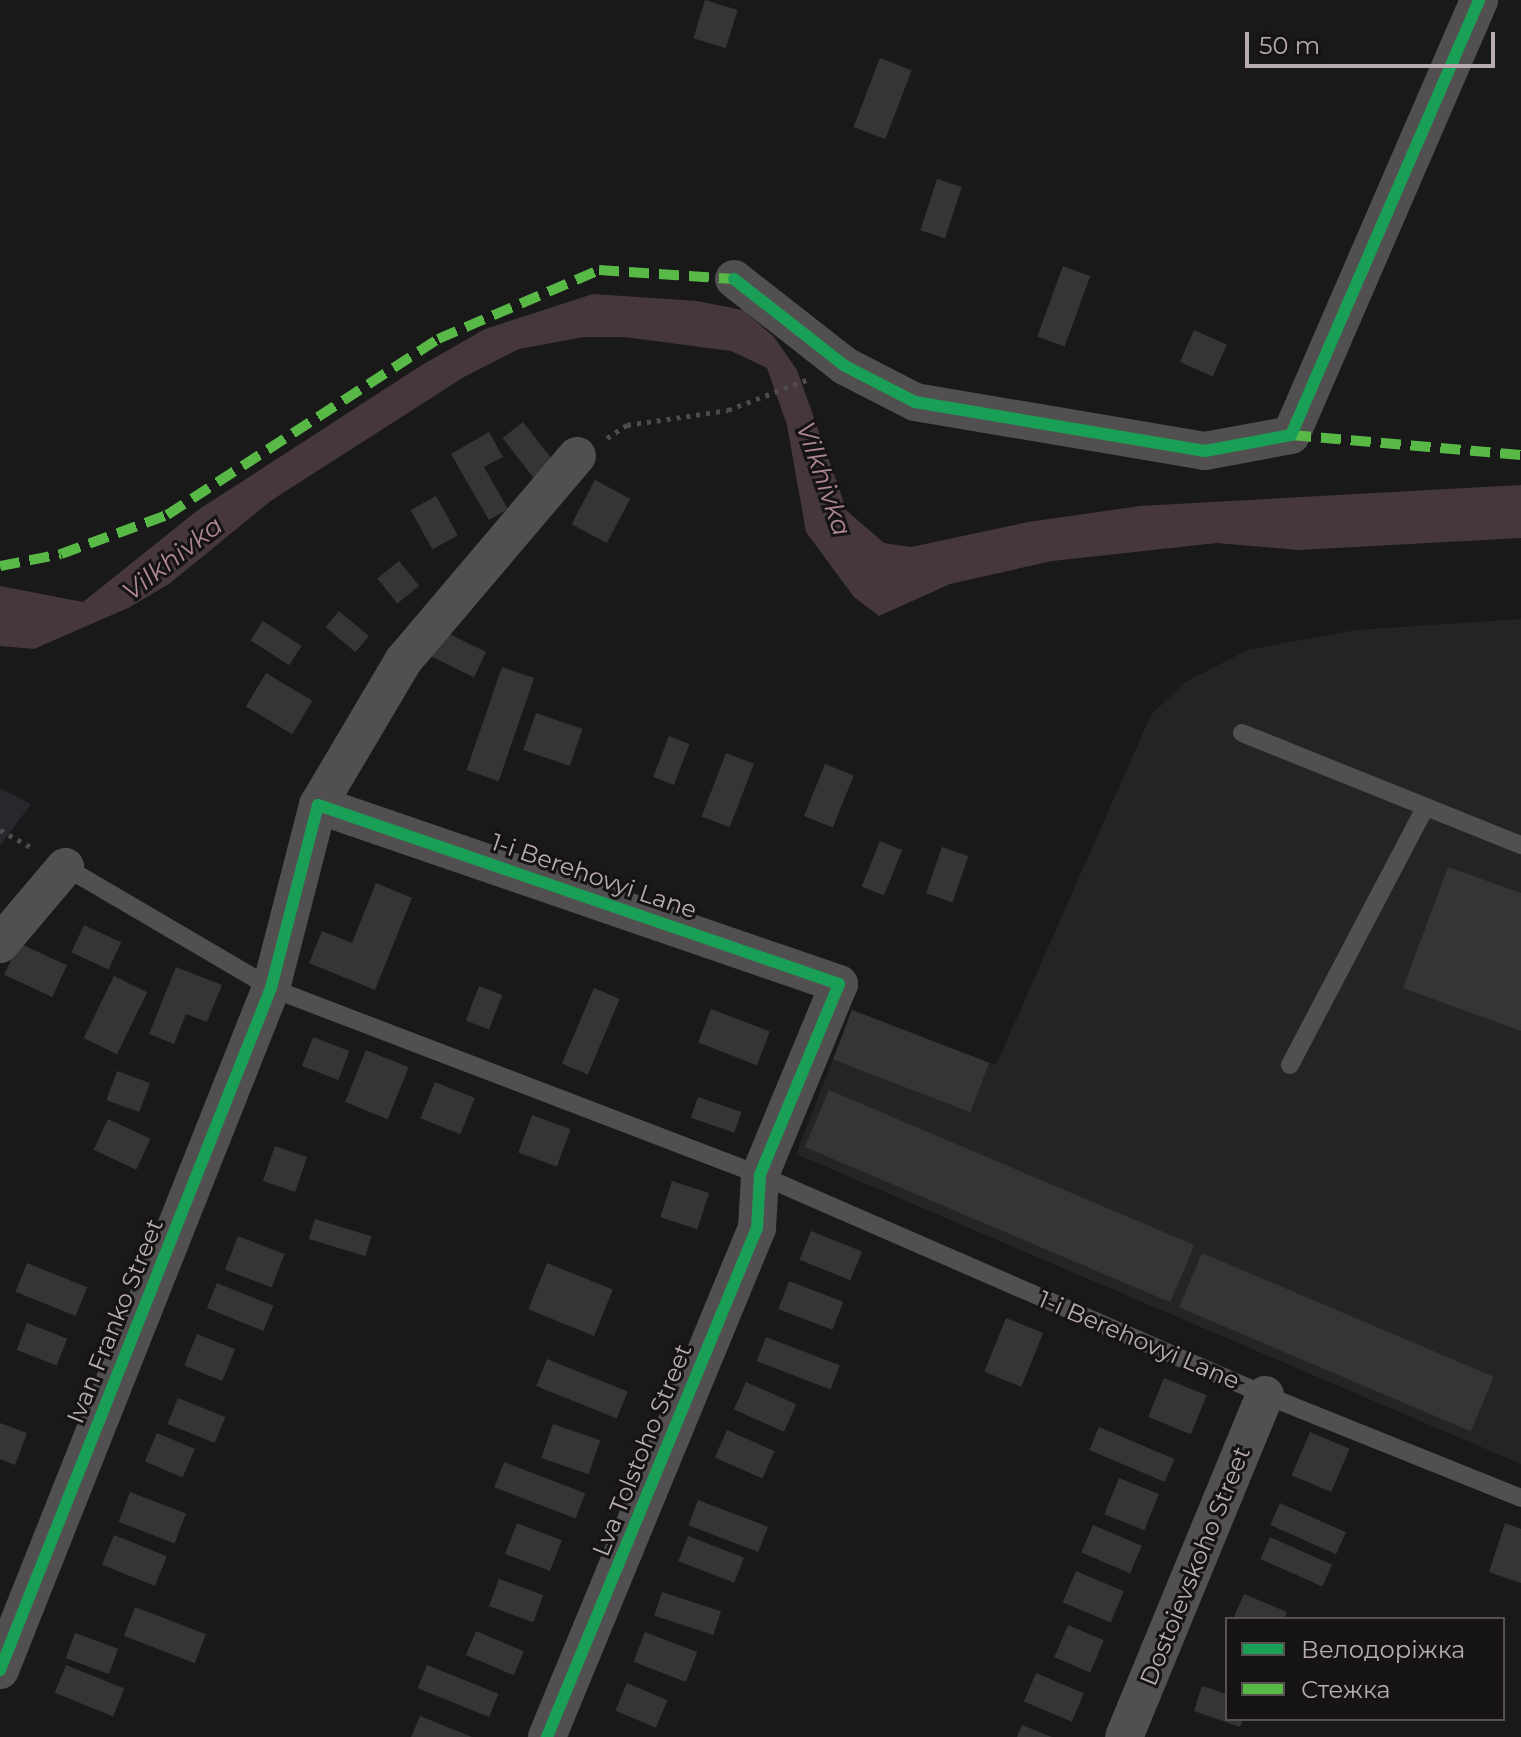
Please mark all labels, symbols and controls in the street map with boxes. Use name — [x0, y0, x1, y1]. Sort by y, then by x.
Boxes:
scale bar — [1249, 16, 1499, 66]
text: 50 m — [1259, 31, 1320, 60]
water label: Vilkhivka — [789, 418, 857, 540]
water label: Vilkhivka — [117, 510, 229, 608]
street label: 1-i Berehovyi Lane — [487, 827, 701, 925]
street label: Ivan Franko Street — [61, 1214, 169, 1428]
street label: 1-i Berehovyi Lane — [1034, 1285, 1244, 1395]
street label: Lva Tolstoho Street — [586, 1340, 698, 1560]
street label: Dostoievskoho Street — [1134, 1442, 1256, 1690]
legend — [1225, 1617, 1505, 1721]
text: Велодоріжка — [1301, 1635, 1465, 1664]
text: Стежка — [1301, 1675, 1391, 1704]

